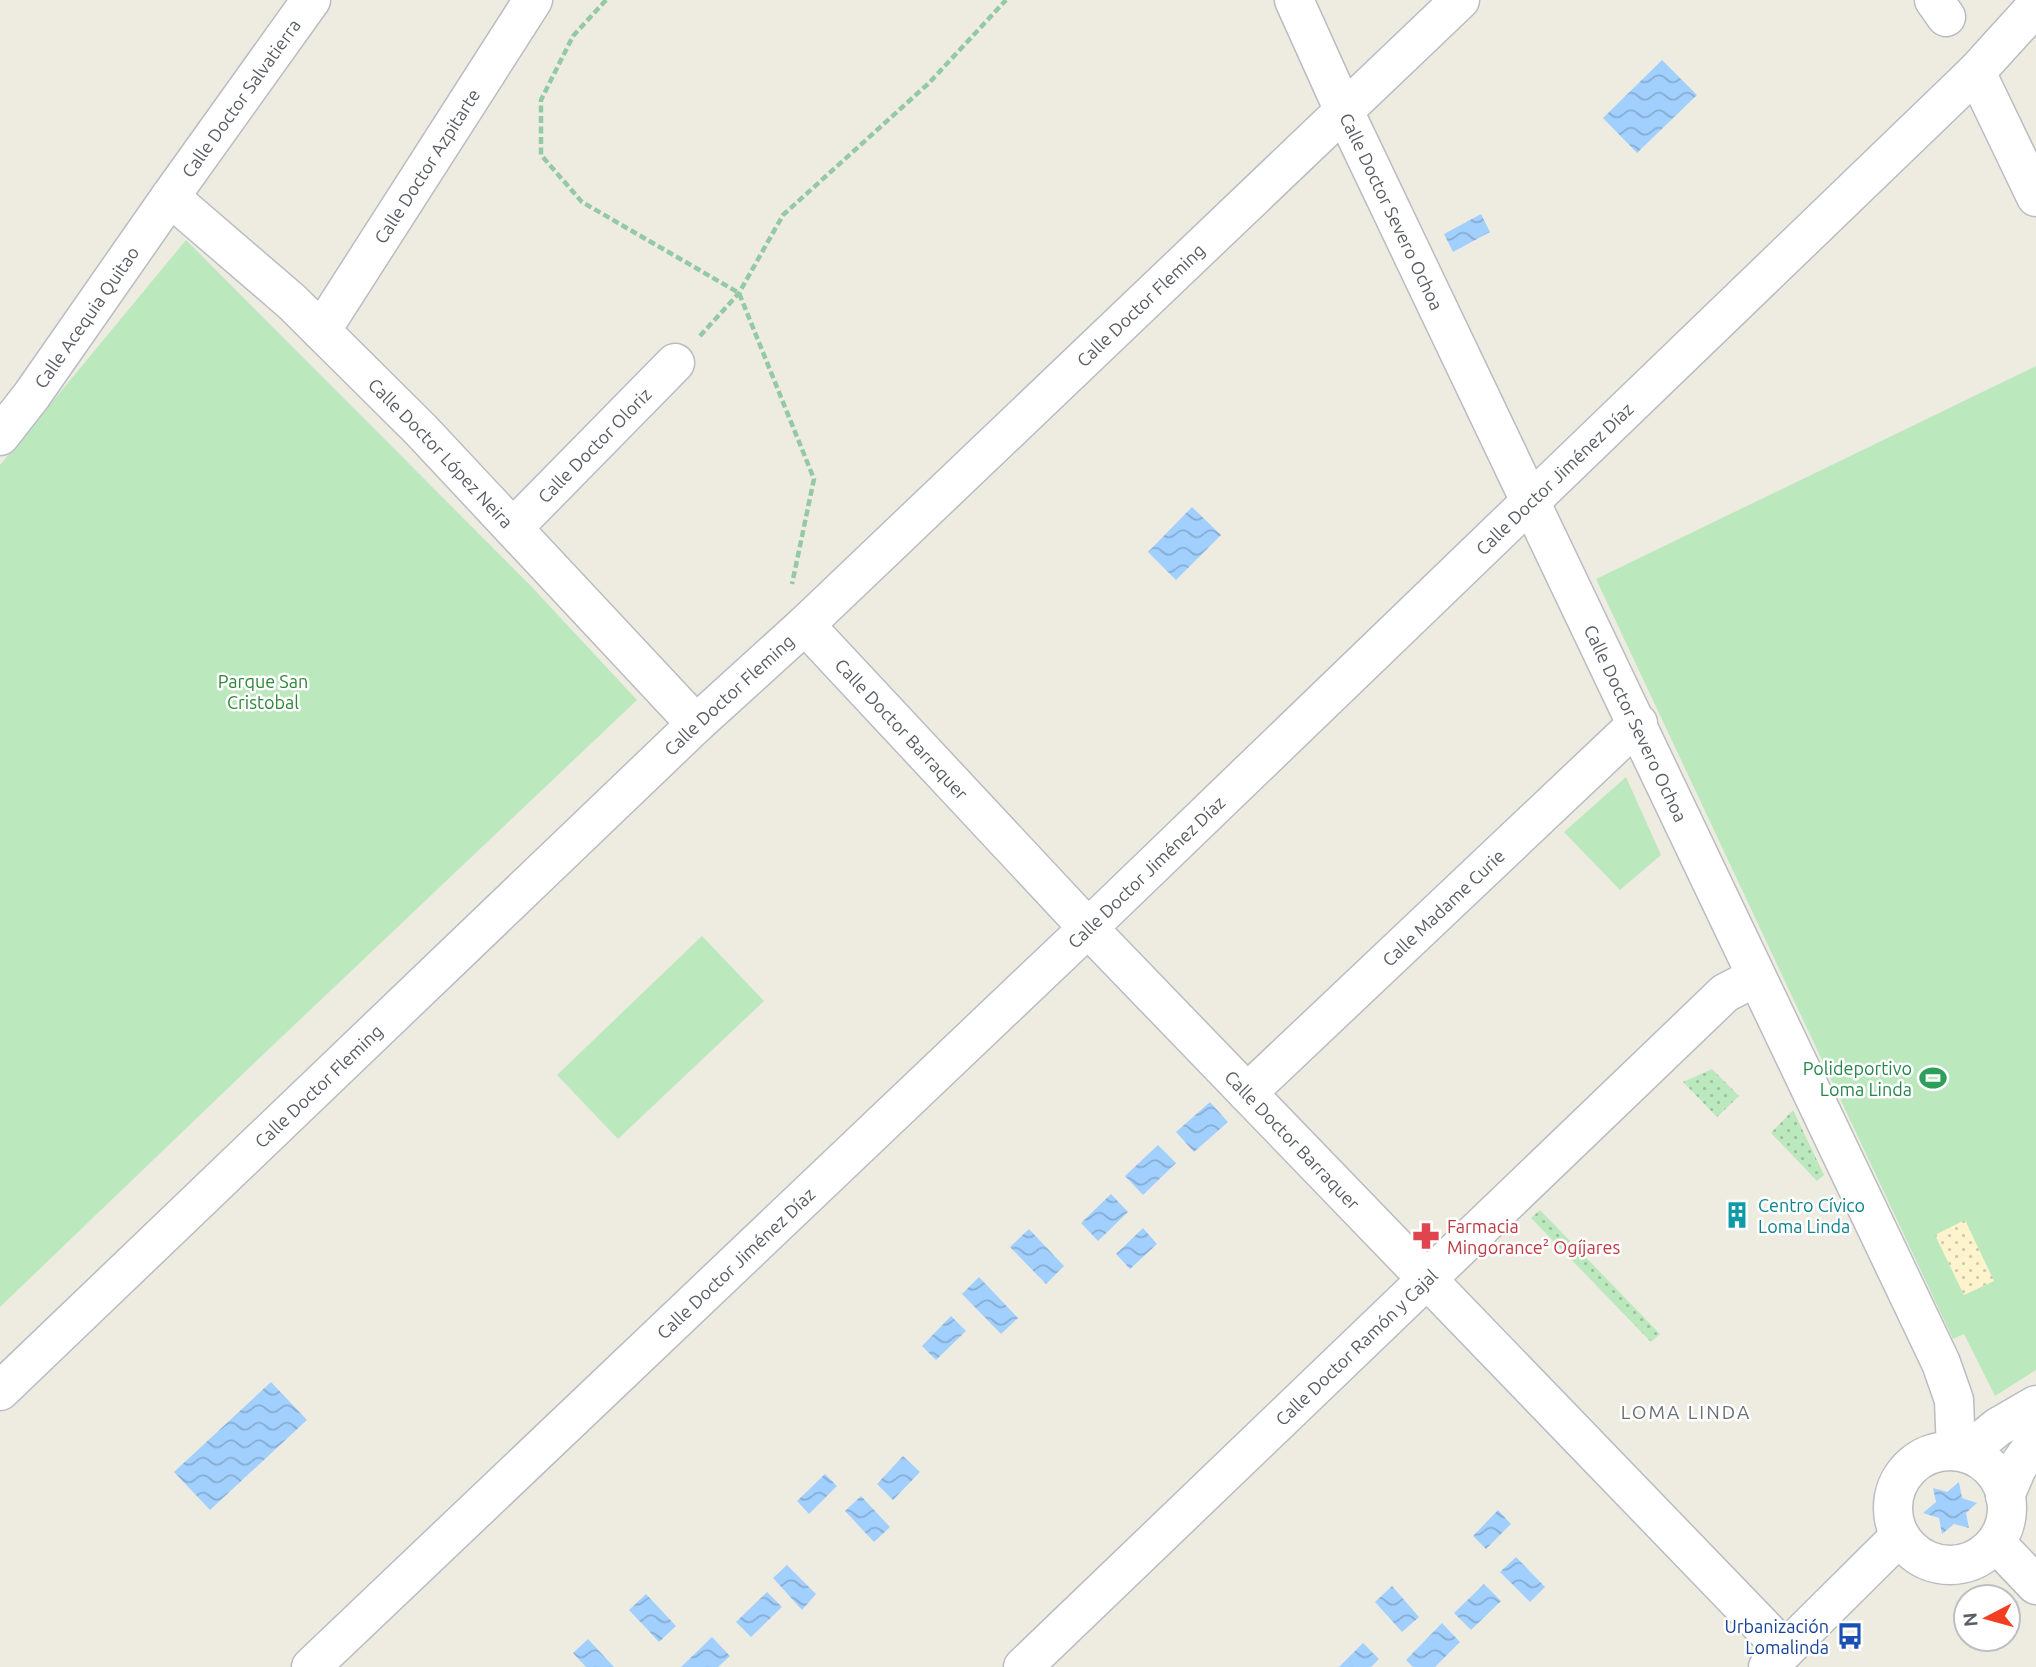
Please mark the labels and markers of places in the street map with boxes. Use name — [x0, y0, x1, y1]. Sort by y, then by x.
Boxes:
place label: Polideportivo Loma Linda — [1803, 1058, 1912, 1099]
sports icon: Polideportivo Loma Linda — [1918, 1063, 1948, 1093]
place label: Centro Cívico Loma Linda — [1758, 1195, 1865, 1236]
building icon: Centro Cívico Loma Linda — [1722, 1200, 1752, 1230]
place label: Farmacia Mingorance² Ogíjares — [1447, 1216, 1620, 1257]
pharmacy icon: Farmacia Mingorance² Ogíjares — [1411, 1221, 1441, 1251]
place label: Urbanización Lomalinda — [1724, 1616, 1829, 1657]
bus stop icon: Urbanización Lomalinda — [1835, 1621, 1865, 1651]

